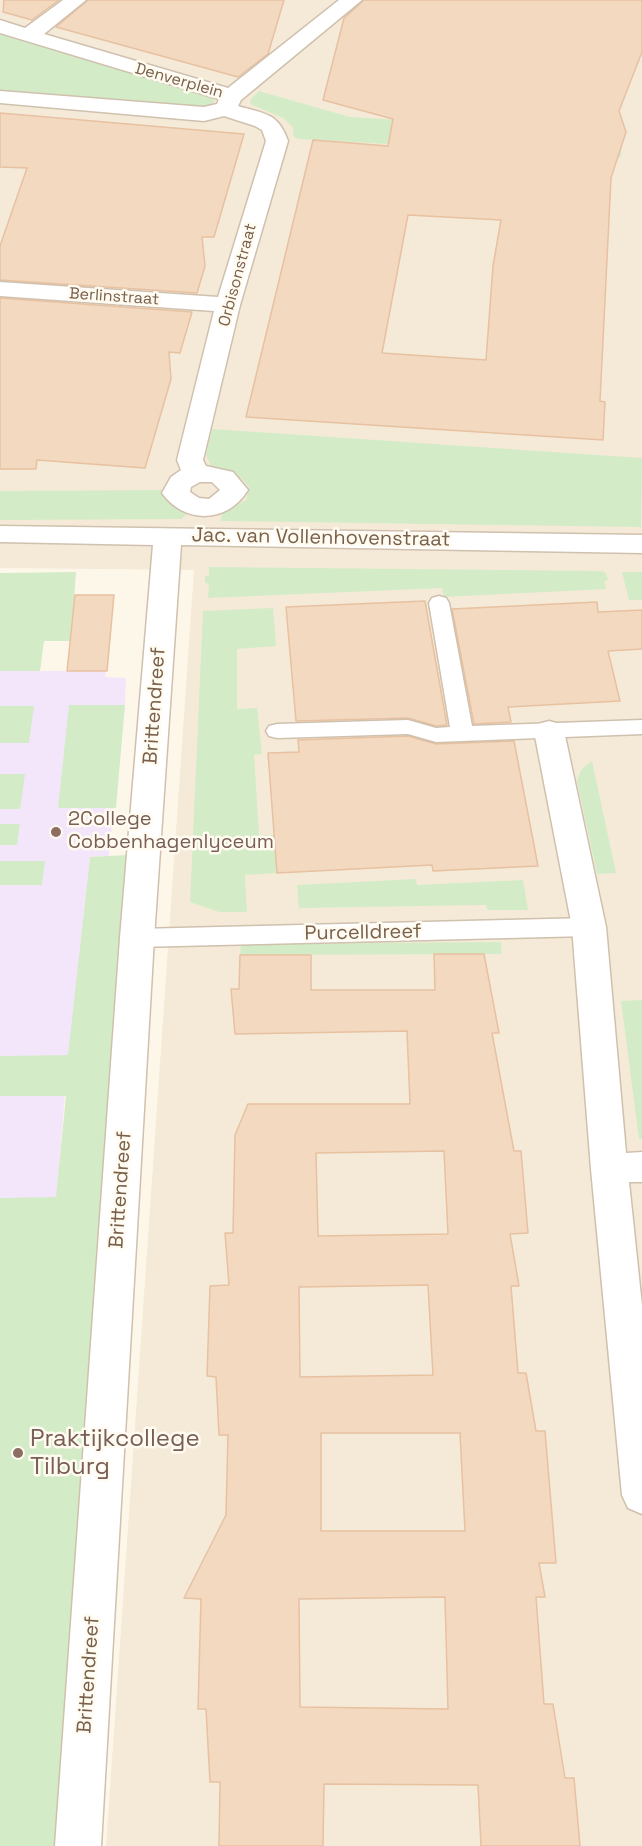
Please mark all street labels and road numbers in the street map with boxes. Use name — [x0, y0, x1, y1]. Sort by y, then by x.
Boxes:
street label: Denverplein — [133, 59, 225, 103]
street label: Orbisonstraat — [215, 221, 261, 329]
street label: Berlinstraat — [68, 284, 160, 310]
street label: Jac. van Vollenhovenstraat — [191, 524, 451, 552]
street label: Brittendreef — [139, 647, 171, 765]
street label: Purcelldreef — [304, 920, 422, 946]
street label: Brittendreef — [105, 1131, 137, 1249]
street label: Brittendreef — [73, 1616, 105, 1734]

